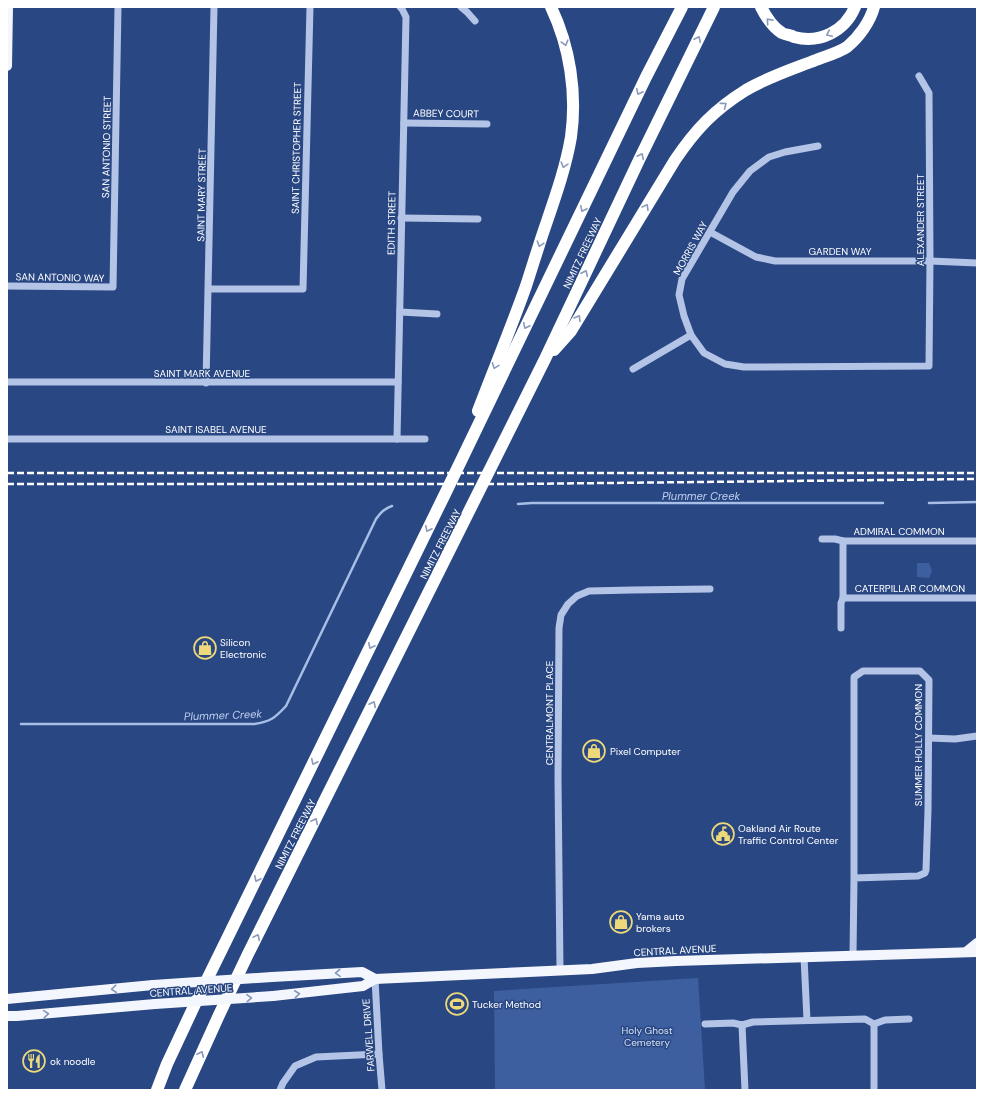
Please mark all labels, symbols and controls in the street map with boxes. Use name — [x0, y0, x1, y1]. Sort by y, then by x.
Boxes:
one-way arrow — [767, 18, 774, 25]
one-way arrow — [826, 29, 833, 37]
one-way arrow — [693, 36, 701, 43]
one-way arrow — [560, 40, 568, 47]
street label: SAINT CHRISTOPHER STREET — [289, 82, 304, 214]
one-way arrow — [637, 88, 644, 95]
street label: SAN ANTONIO STREET — [99, 95, 114, 198]
one-way arrow — [720, 103, 727, 110]
street label: ABBEY COURT — [413, 106, 479, 121]
street label: SAINT MARY STREET — [194, 148, 209, 242]
one-way arrow — [636, 152, 644, 160]
one-way arrow — [560, 162, 569, 169]
street label: ALEXANDER STREET — [914, 173, 927, 266]
street label: EDITH STREET — [384, 190, 399, 255]
one-way arrow — [641, 204, 648, 211]
one-way arrow — [580, 205, 588, 212]
street label: NIMITZ FREEWAY — [560, 215, 605, 291]
street label: MORRIS WAY — [670, 219, 711, 277]
one-way arrow — [536, 240, 544, 247]
street label: GARDEN WAY — [809, 245, 872, 258]
street label: SAN ANTONIO WAY — [15, 270, 105, 285]
one-way arrow — [580, 270, 588, 278]
one-way arrow — [574, 315, 581, 322]
one-way arrow — [523, 322, 531, 329]
one-way arrow — [492, 362, 500, 369]
street label: SAINT MARK AVENUE — [154, 367, 251, 380]
street label: SAINT ISABEL AVENUE — [165, 423, 267, 436]
water label: Plummer Creek — [662, 489, 740, 503]
street label: NIMITZ FREEWAY — [417, 507, 464, 581]
one-way arrow — [425, 525, 433, 532]
street label: ADMIRAL COMMON — [853, 525, 945, 538]
street label: CATERPILLAR COMMON — [855, 582, 965, 595]
shop icon: Silicon Electronic — [192, 635, 218, 661]
place label: Silicon Electronic — [220, 636, 267, 661]
one-way arrow — [368, 641, 376, 649]
street label: CENTRALMONT PLACE — [543, 660, 556, 765]
street label: SUMMER HOLLY COMMON — [912, 684, 925, 806]
one-way arrow — [368, 701, 376, 709]
water label: Plummer Creek — [184, 707, 263, 723]
shop icon: Pixel Computer — [581, 738, 607, 764]
place label: Pixel Computer — [610, 745, 681, 758]
one-way arrow — [311, 758, 319, 766]
street label: NIMITZ FREEWAY — [272, 797, 319, 871]
one-way arrow — [310, 817, 318, 825]
public building icon: Oakland Air Route Traffic Control Center — [710, 821, 736, 847]
place label: Oakland Air Route Traffic Control Center — [738, 822, 839, 847]
one-way arrow — [254, 875, 261, 882]
shop icon: Yama auto brokers — [608, 909, 634, 935]
place label: Yama auto brokers — [636, 910, 684, 935]
one-way arrow — [252, 934, 260, 941]
street label: CENTRAL AVENUE — [633, 942, 717, 959]
one-way arrow — [335, 969, 341, 978]
street label: CENTRAL AVENUE — [149, 981, 233, 1000]
one-way arrow — [111, 984, 118, 993]
one-way arrow — [294, 989, 300, 998]
sports icon: Tucker Method — [444, 991, 470, 1017]
one-way arrow — [246, 993, 252, 1002]
street label: FARWELL DRIVE — [359, 998, 378, 1072]
place label: Tucker Method — [472, 998, 541, 1011]
one-way arrow — [43, 1009, 49, 1018]
park label: Holy Ghost Cemetery — [621, 1024, 673, 1049]
restaurant icon: ok noodle — [21, 1048, 47, 1074]
one-way arrow — [196, 1051, 204, 1059]
place label: ok noodle — [50, 1055, 96, 1068]

